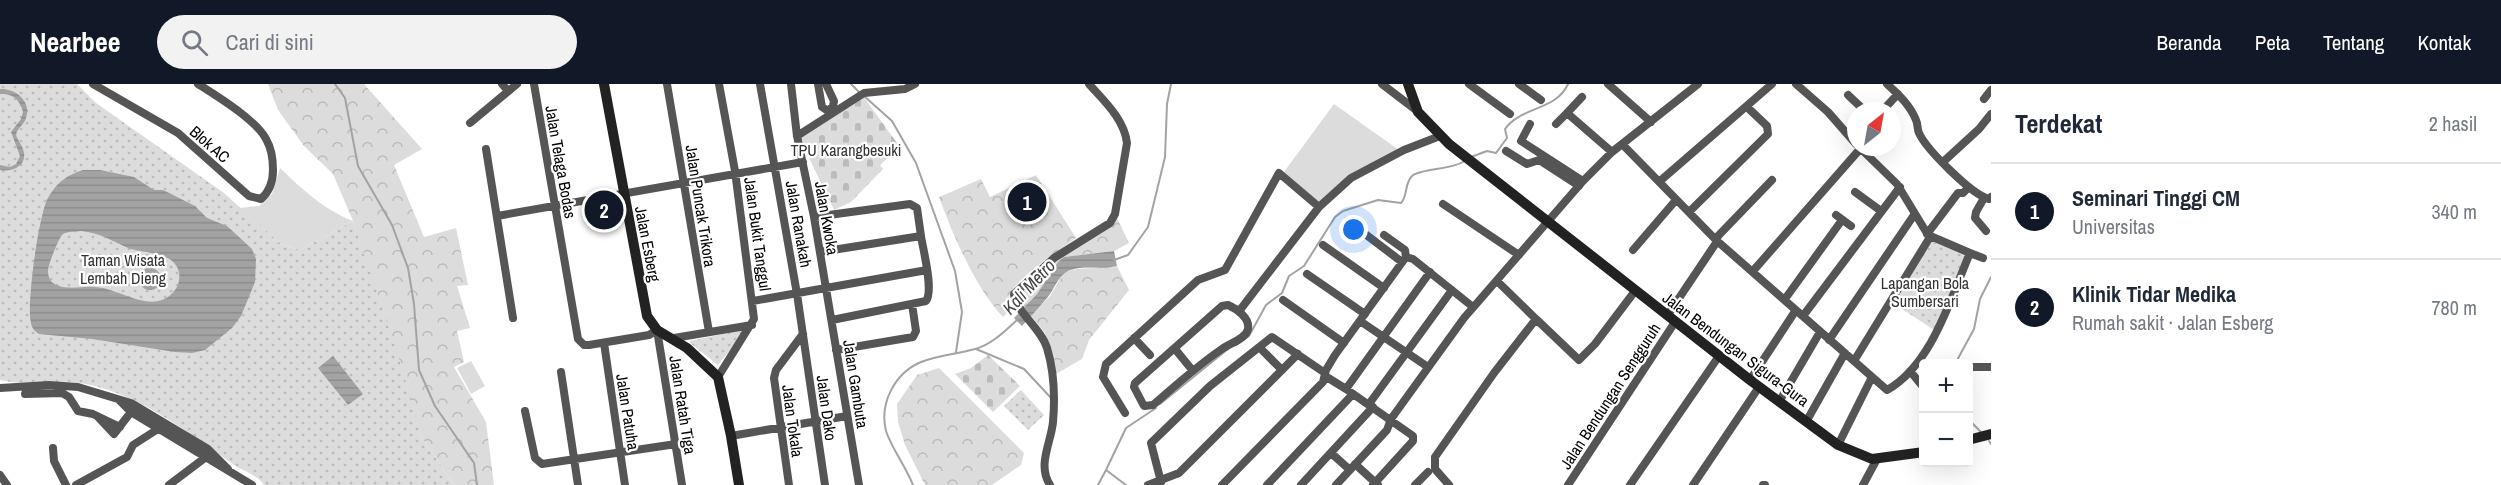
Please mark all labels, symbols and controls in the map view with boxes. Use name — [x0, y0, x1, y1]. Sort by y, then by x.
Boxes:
search box — [157, 15, 577, 69]
text: Nearbee — [30, 23, 121, 61]
icon: search — [178, 26, 211, 59]
text: Cari di sini — [226, 27, 314, 57]
text: Beranda — [2157, 28, 2222, 57]
text: Peta — [2255, 28, 2290, 57]
text: Tentang — [2323, 28, 2384, 57]
text: Kontak — [2417, 28, 2471, 57]
north arrow — [1847, 102, 1901, 156]
street label: Jalan Telaga Bodas — [540, 104, 582, 220]
text: Terdekat — [2015, 106, 2102, 141]
text: 2 hasil — [2429, 110, 2477, 137]
street label: Blok AC — [185, 120, 235, 168]
park label: TPU Karangbesuki — [791, 139, 901, 161]
street label: Jalan Puncak Trikora — [680, 143, 722, 269]
street label: Jalan Bukit Tanggul — [739, 176, 777, 292]
street label: Jalan Ranakah — [781, 179, 817, 269]
street label: Jalan Kwoka — [810, 179, 844, 257]
pin: 1 — [1008, 180, 1046, 224]
text: Seminari Tinggi CM — [2072, 183, 2240, 213]
pin: 2 — [584, 188, 624, 232]
text: 1 — [2030, 198, 2039, 225]
text: 340 m — [2431, 198, 2477, 225]
street label: Jalan Esberg — [630, 204, 666, 284]
text: Universitas — [2072, 213, 2155, 240]
your location — [1339, 215, 1368, 244]
park label: Taman Wisata Lembah Dieng — [80, 249, 167, 289]
water label: Kali Metro — [997, 254, 1061, 320]
park label: Lapangan Bola Sumbersari — [1881, 272, 1970, 312]
text: Klinik Tidar Medika — [2072, 279, 2236, 309]
street label: Jalan Bendungan Sigura-Gura — [1658, 287, 1814, 412]
text: 2 — [2030, 294, 2039, 321]
text: 780 m — [2431, 294, 2477, 321]
text: Rumah sakit · Jalan Esberg — [2072, 309, 2273, 336]
street label: Jalan Bendungan Sengguruh — [1554, 319, 1666, 473]
street label: Jalan Gambuta — [838, 338, 874, 430]
street label: Jalan Ratah Tiga — [664, 354, 702, 457]
map controls — [1919, 359, 1973, 467]
button: + — [1919, 359, 1973, 413]
street label: Jalan Patuha — [611, 372, 645, 452]
street label: Jalan Dako — [812, 374, 842, 442]
street label: Jalan Tokala — [777, 383, 809, 459]
button: − — [1919, 413, 1973, 467]

